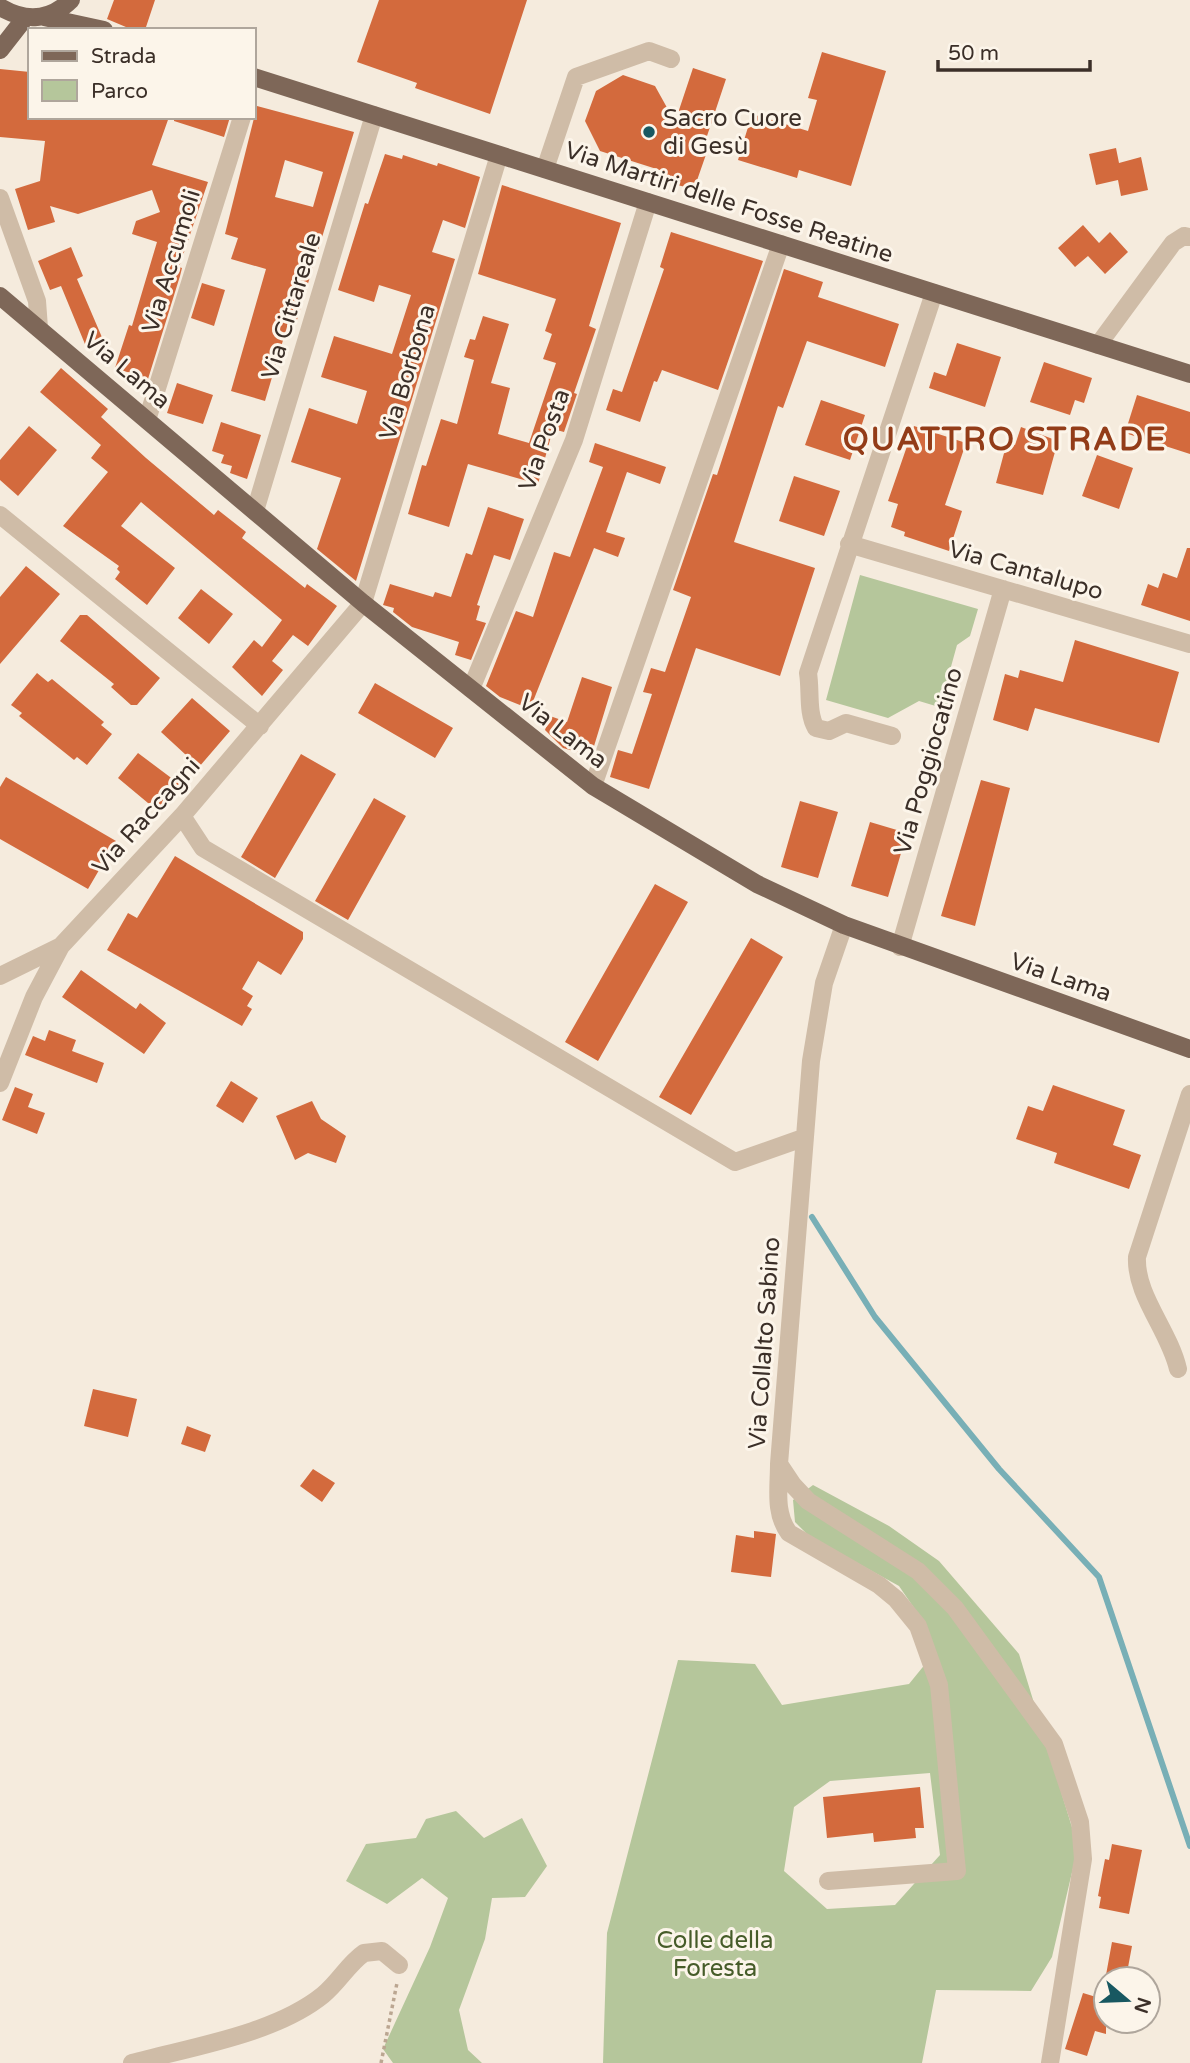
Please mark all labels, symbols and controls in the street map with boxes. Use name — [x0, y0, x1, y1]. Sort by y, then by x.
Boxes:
legend — [28, 28, 256, 119]
scale bar — [938, 28, 1090, 72]
text: 50 m — [948, 41, 999, 66]
text: Strada — [91, 44, 156, 69]
text: Parco — [91, 79, 148, 104]
place label: Sacro Cuore di Gesù — [663, 104, 802, 161]
marker: Sacro Cuore di Gesù — [641, 124, 657, 140]
street label: Via Martiri delle Fosse Reatine — [561, 136, 897, 269]
street label: Via Accumoli — [136, 186, 207, 336]
street label: Via Cittareale — [255, 229, 328, 383]
street label: Via Borbona — [373, 301, 442, 443]
street label: Via Lama — [77, 326, 176, 415]
street label: Via Posta — [513, 385, 576, 495]
district label: QUATTRO STRADE — [843, 421, 1167, 459]
street label: Via Cantalupo — [945, 535, 1107, 606]
street label: Via Poggiocatino — [888, 664, 969, 858]
street label: Via Lama — [512, 688, 613, 775]
street label: Via Raccagni — [86, 752, 206, 881]
street label: Via Lama — [1006, 947, 1115, 1008]
street label: Via Collalto Sabino — [743, 1236, 786, 1450]
park label: Colle della Foresta — [657, 1926, 773, 1983]
north arrow — [1092, 1965, 1162, 2035]
text: N — [1129, 1994, 1155, 2016]

